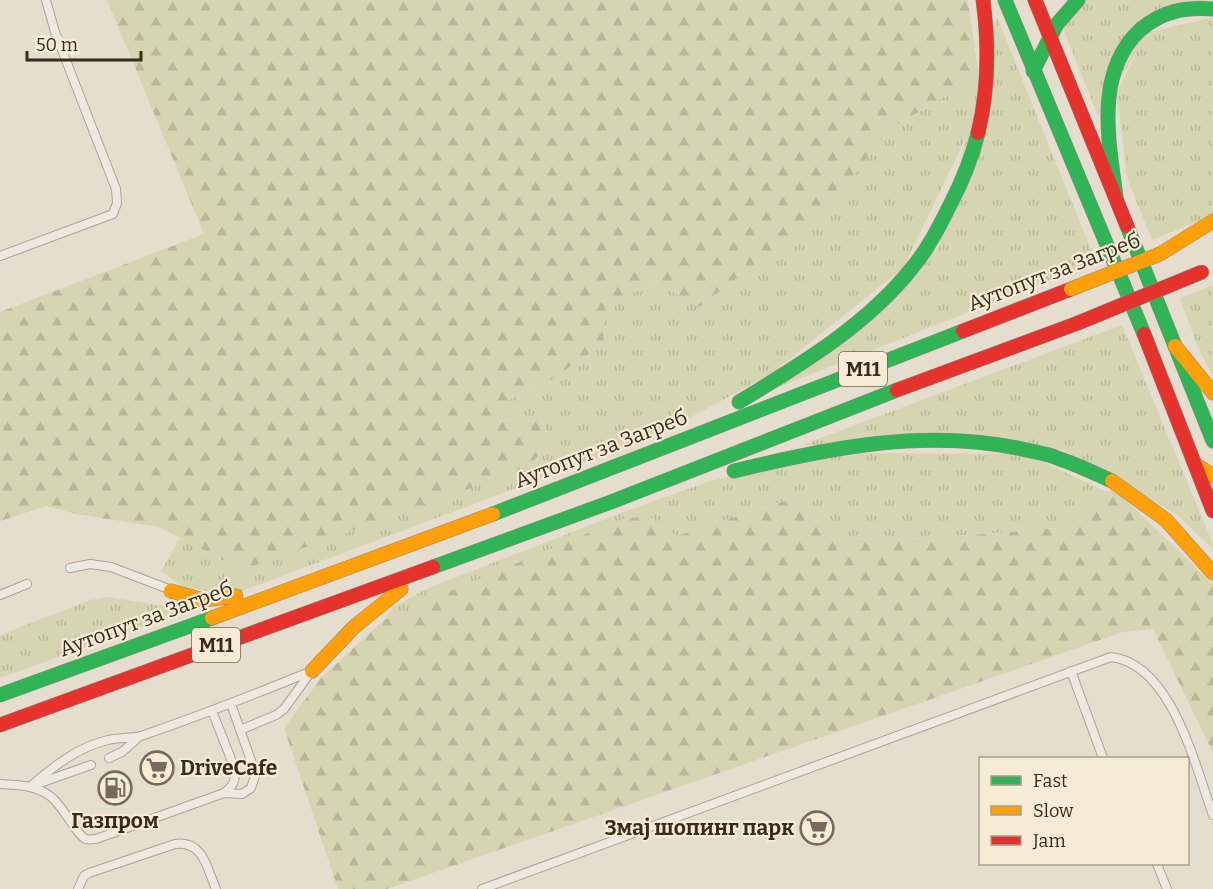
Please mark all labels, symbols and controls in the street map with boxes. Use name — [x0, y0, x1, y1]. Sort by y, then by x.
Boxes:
scale bar — [27, 24, 141, 62]
text: 50 m — [36, 34, 78, 56]
street label: Аутопут за Загреб — [964, 227, 1144, 317]
road number: M11 — [839, 352, 887, 386]
street label: Аутопут за Загреб — [511, 404, 691, 494]
street label: Аутопут за Загреб — [56, 576, 236, 662]
road number: M11 — [192, 628, 240, 662]
supermarket icon: DriveCafe — [139, 750, 175, 786]
place label: DriveCafe — [180, 755, 277, 781]
legend — [979, 757, 1189, 865]
fuel station icon: Газпром — [97, 770, 133, 806]
text: Fast — [1033, 770, 1068, 792]
text: Slow — [1033, 800, 1074, 822]
place label: Газпром — [71, 808, 159, 834]
supermarket icon: Змај шопинг парк — [799, 810, 835, 846]
place label: Змај шопинг парк — [605, 815, 794, 841]
text: Jam — [1032, 830, 1066, 852]

